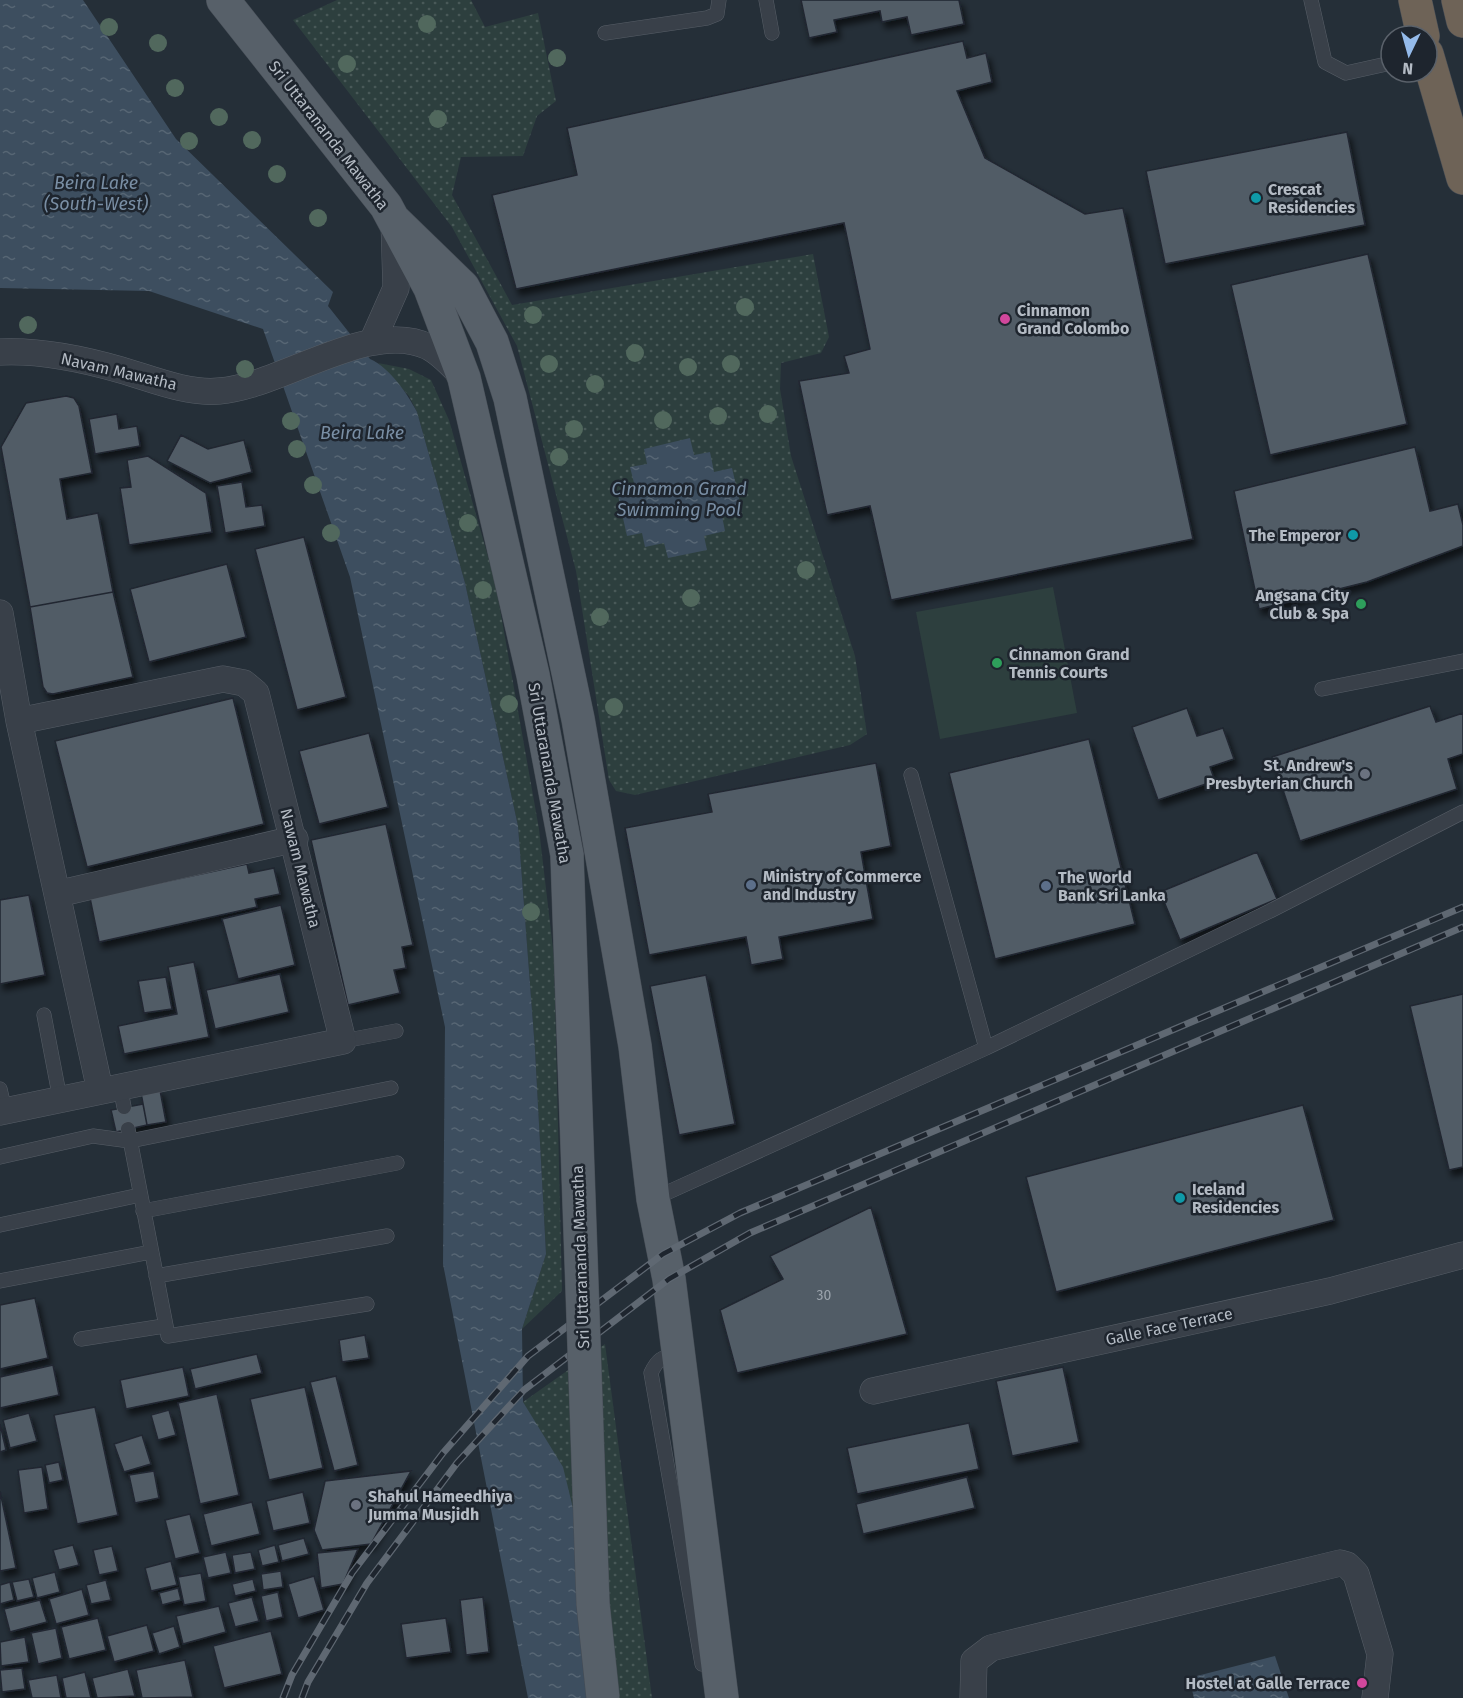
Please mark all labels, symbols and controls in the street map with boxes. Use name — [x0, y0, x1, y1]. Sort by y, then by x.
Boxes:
north arrow — [1379, 24, 1439, 84]
street label: Sri Uttarananda Mawatha — [265, 57, 393, 213]
text: N — [1402, 59, 1414, 78]
water label: Beira Lake (South-West) — [44, 172, 149, 215]
place label: Crescat Residencies — [1268, 180, 1355, 217]
marker: Crescat Residencies — [1249, 191, 1263, 205]
place label: Cinnamon Grand Colombo — [1017, 301, 1129, 338]
marker: Cinnamon Grand Colombo — [998, 312, 1012, 326]
street label: Navam Mawatha — [59, 349, 179, 394]
water label: Beira Lake — [320, 422, 404, 444]
water label: Cinnamon Grand Swimming Pool — [611, 478, 747, 521]
place label: The Emperor — [1249, 526, 1342, 545]
marker: The Emperor — [1346, 528, 1360, 542]
place label: Angsana City Club & Spa — [1254, 586, 1350, 623]
marker: Angsana City Club & Spa — [1354, 597, 1368, 611]
place label: Cinnamon Grand Tennis Courts — [1009, 645, 1130, 682]
marker: Cinnamon Grand Tennis Courts — [990, 656, 1004, 670]
street label: Sri Uttarananda Mawatha — [524, 681, 575, 865]
place label: St. Andrew's Presbyterian Church — [1206, 756, 1353, 793]
marker: St. Andrew's Presbyterian Church — [1358, 767, 1372, 781]
street label: Nawam Mawatha — [276, 806, 325, 930]
place label: Ministry of Commerce and Industry — [763, 867, 921, 904]
place label: The World Bank Sri Lanka — [1058, 868, 1166, 905]
marker: Ministry of Commerce and Industry — [744, 878, 758, 892]
marker: The World Bank Sri Lanka — [1039, 879, 1053, 893]
street label: Sri Uttarananda Mawatha — [568, 1165, 593, 1349]
place label: Iceland Residencies — [1192, 1180, 1279, 1217]
marker: Iceland Residencies — [1173, 1191, 1187, 1205]
house number: 30 — [817, 1287, 832, 1304]
street label: Galle Face Terrace — [1104, 1304, 1234, 1349]
place label: Shahul Hameedhiya Jumma Musjidh — [367, 1487, 513, 1524]
marker: Shahul Hameedhiya Jumma Musjidh — [349, 1498, 363, 1512]
place label: Hostel at Galle Terrace — [1185, 1674, 1350, 1693]
marker: Hostel at Galle Terrace — [1355, 1676, 1369, 1690]

